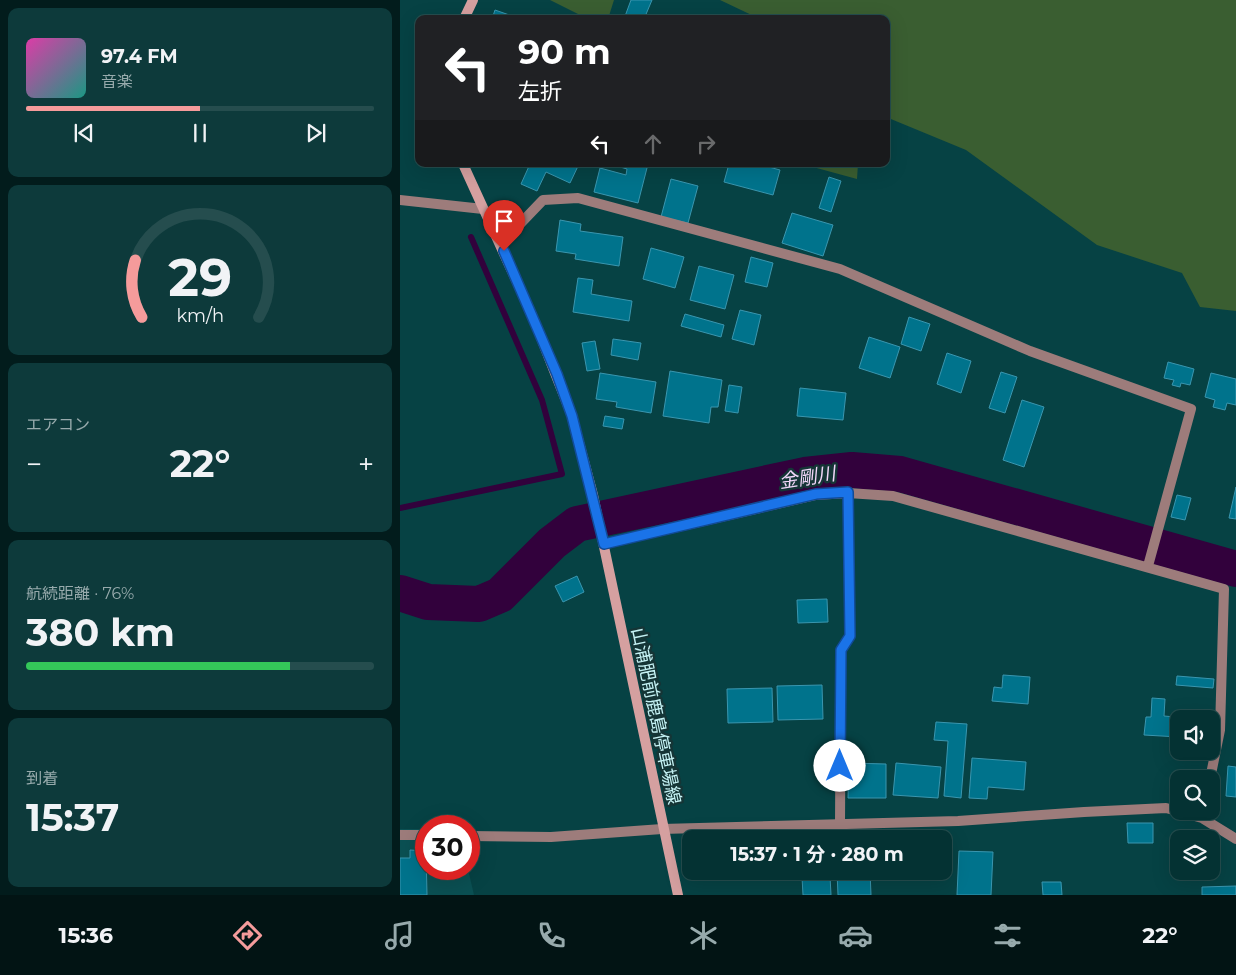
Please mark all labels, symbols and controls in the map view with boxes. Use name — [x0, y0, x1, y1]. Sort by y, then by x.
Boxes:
text: 90 m — [518, 30, 611, 73]
icon: left — [435, 35, 500, 100]
text: 97.4 FM — [101, 45, 178, 68]
text: 音楽 — [101, 72, 133, 91]
text: 左折 — [518, 78, 562, 105]
icon: previous — [70, 119, 98, 147]
icon: pause — [186, 119, 214, 147]
icon: next — [302, 119, 330, 147]
icon: left — [586, 130, 614, 158]
icon: ahead — [639, 130, 667, 158]
icon: right — [692, 130, 720, 158]
pin — [483, 200, 525, 251]
icon: arrive — [490, 207, 518, 235]
text: 29 — [168, 246, 232, 309]
text: km/h — [176, 305, 224, 326]
text: エアコン — [26, 415, 90, 434]
text: 22° — [170, 440, 230, 487]
text: − — [26, 447, 42, 481]
text: + — [358, 447, 374, 481]
water label: 金剛川 — [777, 461, 839, 493]
text: 航続距離 · 76% — [26, 584, 134, 603]
text: 380 km — [26, 609, 175, 656]
street label: 山浦肥前鹿島停車場線 — [627, 626, 685, 806]
map controls — [1170, 710, 1220, 880]
button: sound — [1170, 710, 1220, 760]
position arrow — [813, 739, 865, 791]
text: 到着 — [26, 769, 58, 788]
button: search — [1170, 770, 1220, 820]
text: 15:37 — [26, 794, 119, 841]
speed limit sign: 30 — [415, 815, 480, 880]
button: layers — [1170, 830, 1220, 880]
text: 15:37 · 1 分 · 280 m — [730, 843, 904, 866]
icon: directions — [230, 918, 265, 953]
icon: music — [382, 918, 417, 953]
icon: phone — [534, 918, 569, 953]
icon: climate — [686, 918, 721, 953]
icon: car — [838, 918, 873, 953]
icon: filters — [990, 918, 1025, 953]
text: 15:36 — [59, 922, 113, 949]
text: 22° — [1142, 922, 1177, 949]

